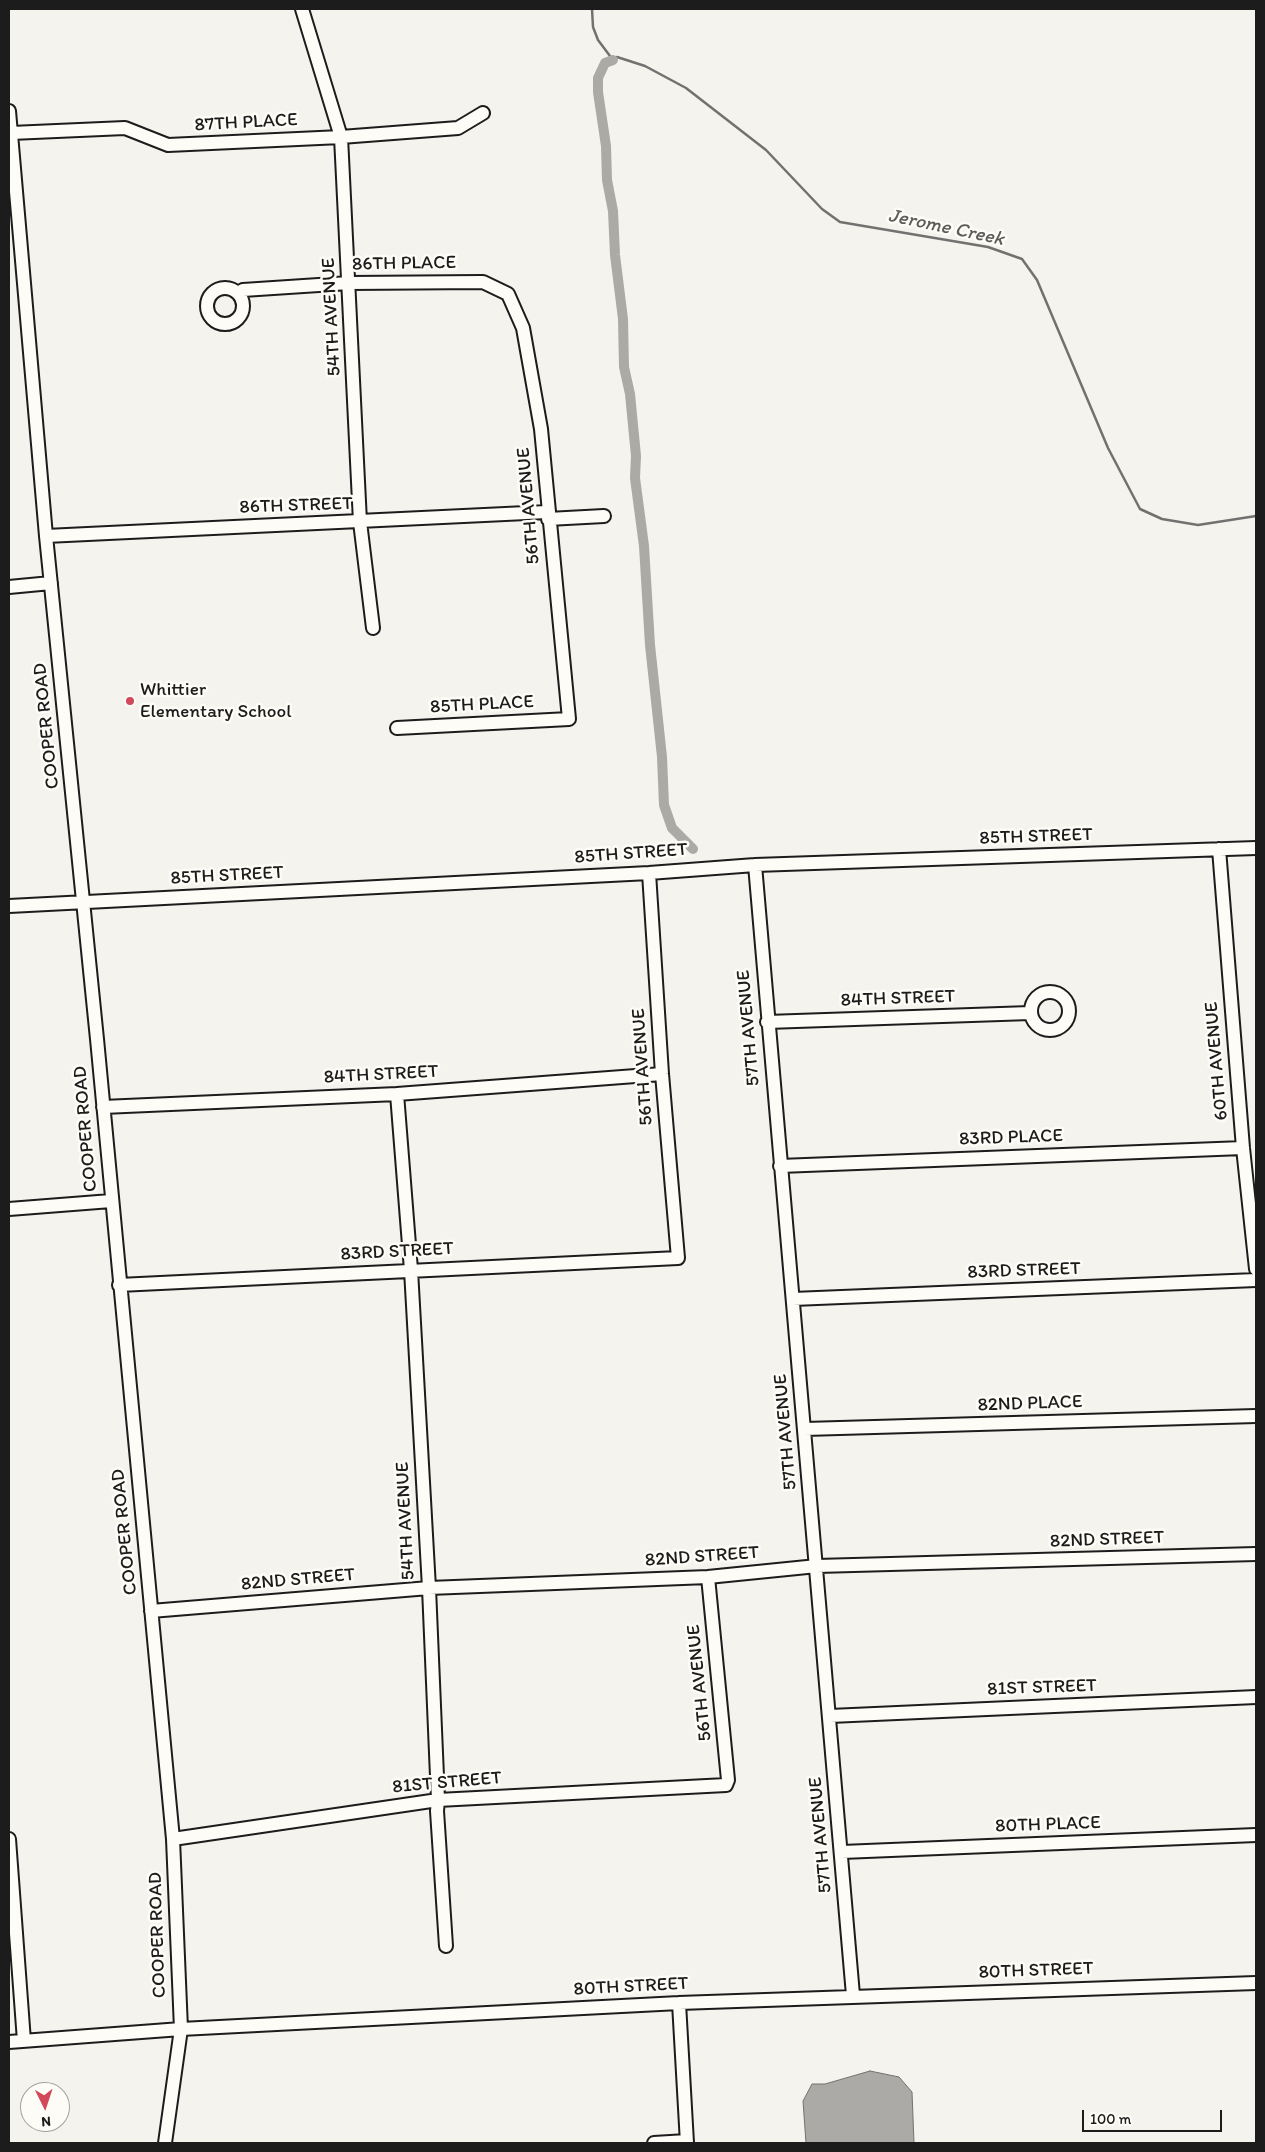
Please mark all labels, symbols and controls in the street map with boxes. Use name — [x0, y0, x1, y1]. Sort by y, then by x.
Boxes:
street label: 87TH PLACE — [194, 109, 298, 137]
water label: Jerome Creek — [886, 204, 1006, 252]
street label: 86TH PLACE — [352, 252, 456, 276]
street label: 54TH AVENUE — [318, 257, 346, 377]
street label: 56TH AVENUE — [513, 447, 545, 565]
street label: 86TH STREET — [239, 493, 353, 519]
street label: COOPER ROAD — [29, 662, 65, 790]
place label: Whittier Elementary School — [140, 679, 292, 723]
street label: 85TH PLACE — [430, 691, 534, 719]
marker: Whittier Elementary School — [124, 695, 136, 707]
street label: 85TH STREET — [979, 824, 1093, 850]
street label: 85TH STREET — [574, 839, 688, 869]
street label: 85TH STREET — [170, 862, 284, 890]
street label: 57TH AVENUE — [733, 969, 765, 1087]
street label: 84TH STREET — [840, 986, 956, 1012]
street label: 60TH AVENUE — [1200, 1001, 1234, 1121]
street label: 56TH AVENUE — [628, 1008, 658, 1126]
street label: 84TH STREET — [323, 1061, 439, 1089]
street label: COOPER ROAD — [69, 1065, 103, 1193]
street label: 83RD PLACE — [959, 1125, 1063, 1151]
street label: 83RD STREET — [340, 1238, 454, 1266]
street label: 83RD STREET — [967, 1258, 1081, 1284]
street label: 57TH AVENUE — [770, 1373, 802, 1491]
street label: 82ND PLACE — [977, 1391, 1083, 1417]
street label: 54TH AVENUE — [392, 1461, 420, 1581]
street label: COOPER ROAD — [107, 1468, 143, 1596]
street label: 82ND STREET — [1049, 1527, 1165, 1553]
street label: 82ND STREET — [644, 1542, 760, 1572]
street label: 82ND STREET — [240, 1564, 356, 1596]
street label: 56TH AVENUE — [683, 1623, 717, 1743]
street label: 81ST STREET — [987, 1675, 1097, 1701]
street label: 81ST STREET — [391, 1767, 503, 1799]
street label: 57TH AVENUE — [805, 1776, 837, 1894]
street label: 80TH PLACE — [995, 1812, 1101, 1838]
street label: COOPER ROAD — [144, 1871, 172, 1999]
street label: 80TH STREET — [978, 1958, 1094, 1984]
street label: 80TH STREET — [573, 1973, 689, 2001]
north arrow — [20, 2082, 70, 2132]
scale bar — [1085, 2100, 1225, 2132]
text: 100 m — [1090, 2110, 1131, 2128]
text: N — [41, 2113, 51, 2130]

